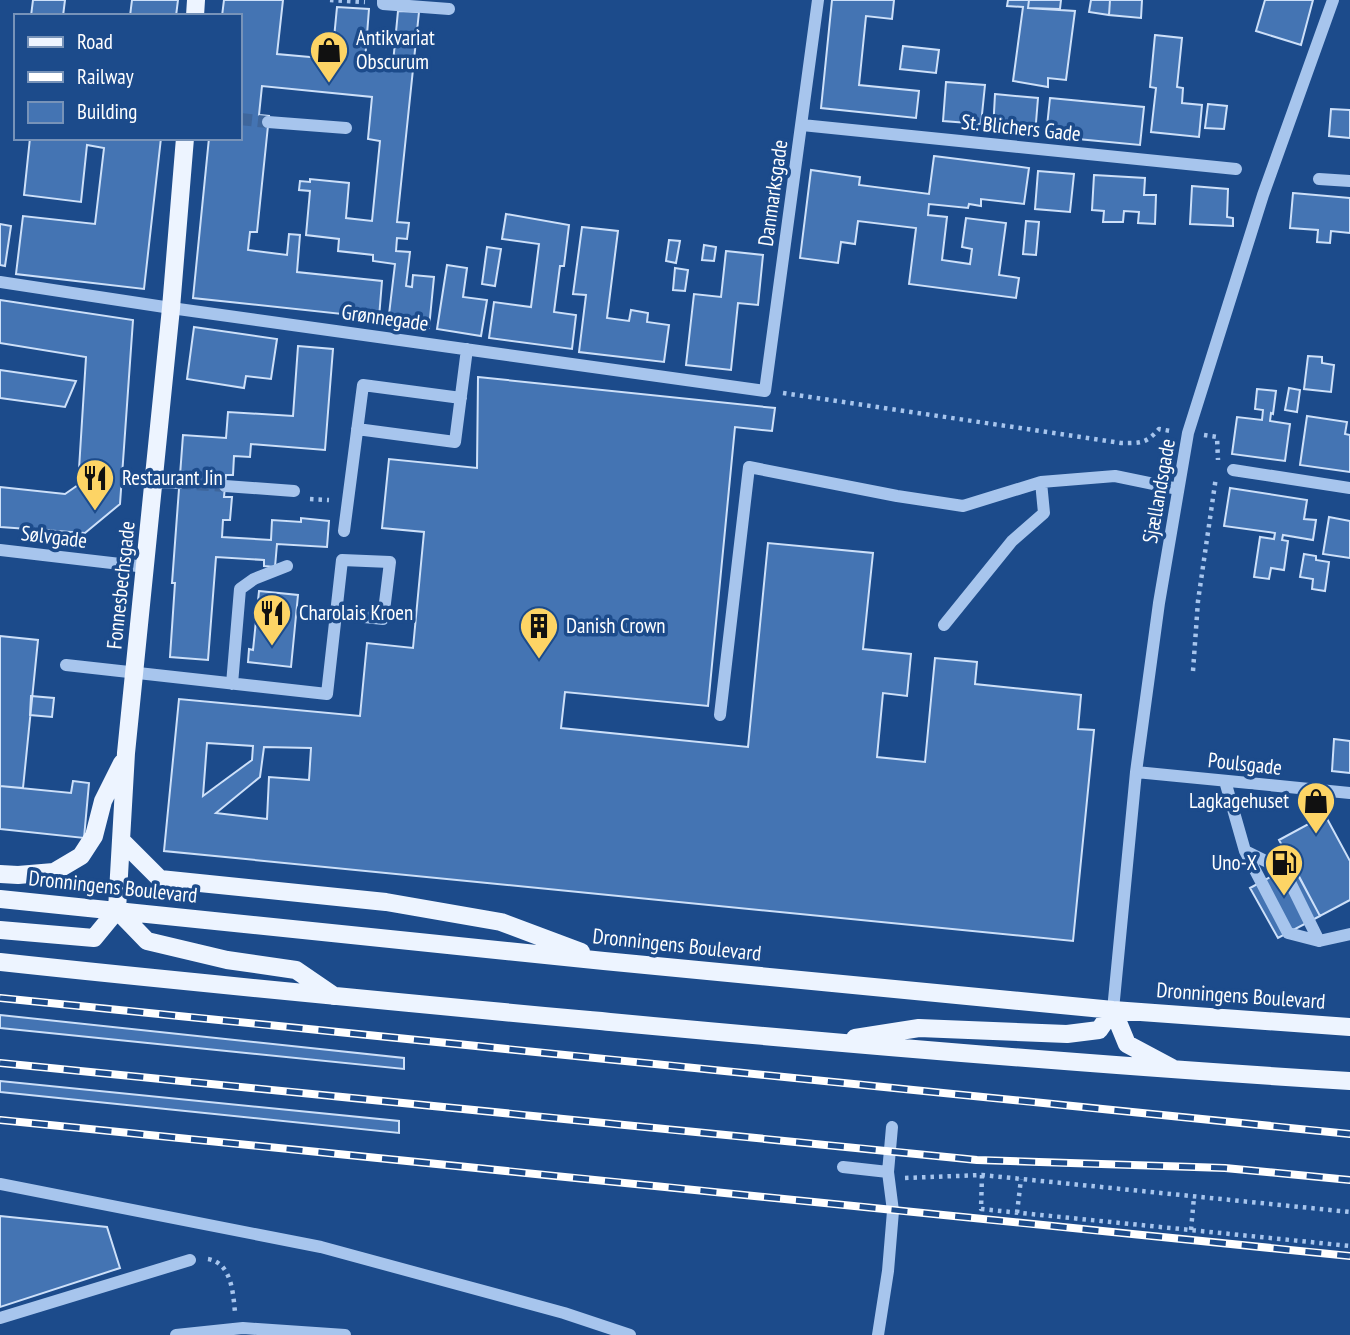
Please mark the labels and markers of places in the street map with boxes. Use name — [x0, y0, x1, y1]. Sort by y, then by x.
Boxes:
place label: Antikvariat Obscurum — [356, 24, 435, 75]
shop icon: Antikvariat Obscurum — [308, 29, 350, 84]
restaurant icon: Restaurant Jin — [74, 457, 116, 512]
place label: Restaurant Jin — [122, 464, 223, 491]
restaurant icon: Charolais Kroen — [251, 592, 293, 647]
place label: Charolais Kroen — [299, 599, 413, 626]
building icon: Danish Crown — [518, 605, 560, 660]
place label: Danish Crown — [566, 612, 666, 639]
shop icon: Lagkagehuset — [1295, 780, 1337, 835]
place label: Lagkagehuset — [1189, 787, 1289, 814]
fuel station icon: Uno-X — [1263, 842, 1305, 897]
place label: Uno-X — [1211, 849, 1257, 876]

